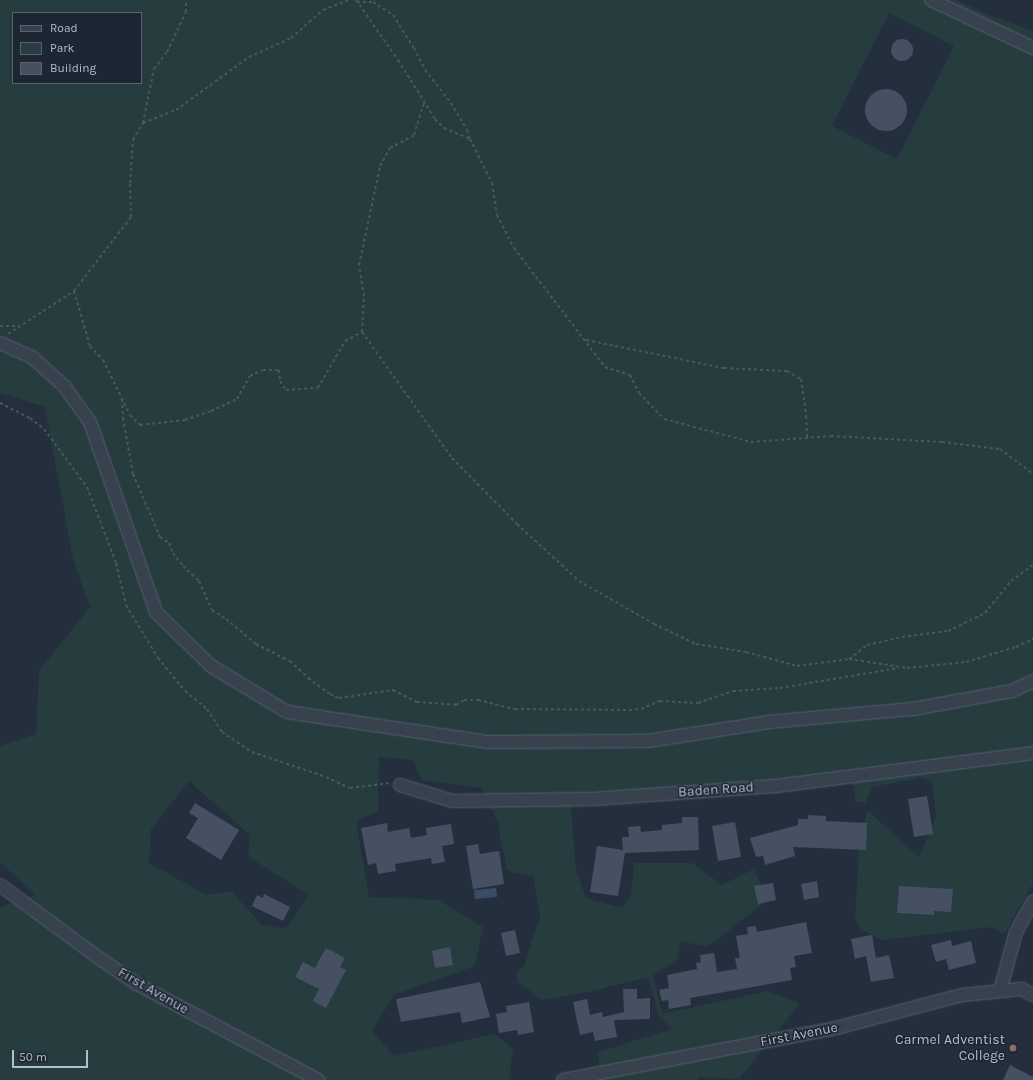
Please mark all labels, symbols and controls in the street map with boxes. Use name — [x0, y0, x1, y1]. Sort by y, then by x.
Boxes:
legend — [12, 12, 142, 84]
text: Road — [50, 21, 78, 35]
text: Park — [50, 41, 74, 55]
text: Building — [50, 61, 96, 75]
street label: Baden Road — [678, 779, 754, 801]
street label: First Avenue — [115, 964, 191, 1018]
street label: First Avenue — [759, 1019, 839, 1051]
place label: Carmel Adventist College — [895, 1032, 1005, 1064]
scale bar — [14, 1042, 90, 1068]
marker: Carmel Adventist College — [1008, 1043, 1018, 1053]
text: 50 m — [19, 1050, 47, 1064]

